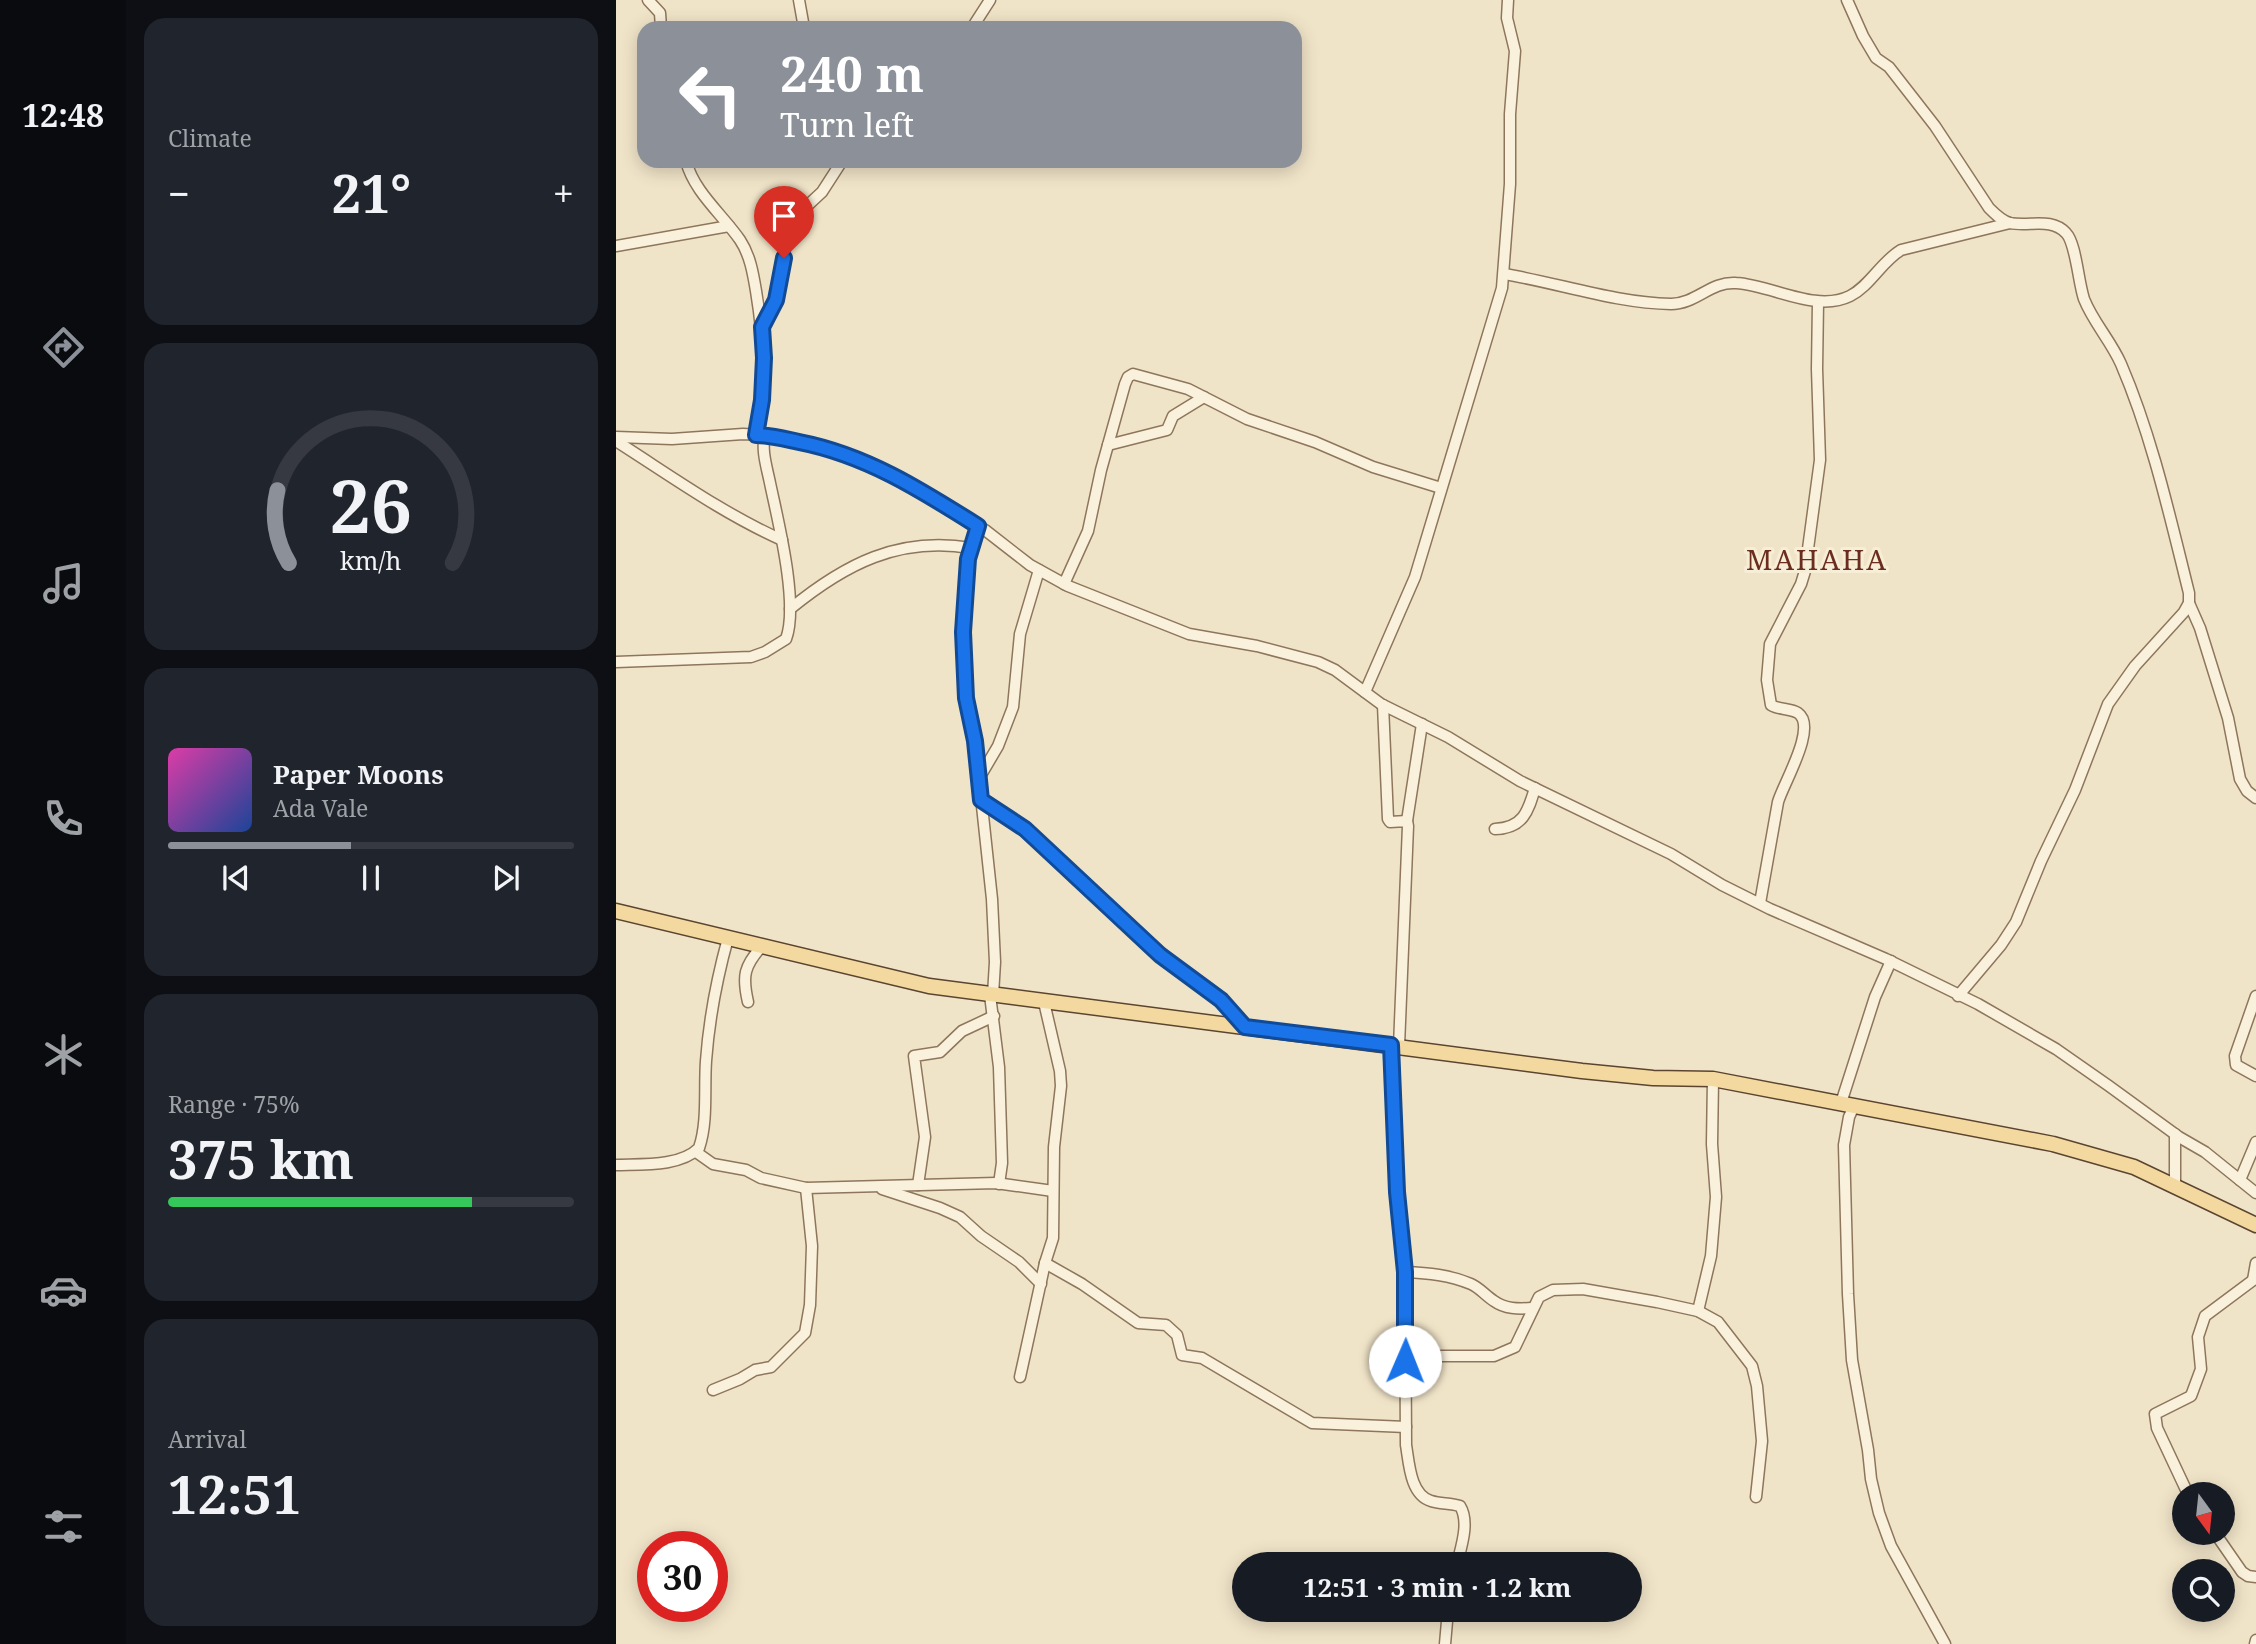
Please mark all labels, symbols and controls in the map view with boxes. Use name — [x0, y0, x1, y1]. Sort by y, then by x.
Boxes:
text: 240 m — [780, 40, 924, 106]
icon: left — [665, 49, 756, 140]
text: 12:48 — [22, 93, 104, 136]
text: Turn left — [780, 103, 914, 146]
text: Climate — [168, 122, 252, 154]
text: 21° — [332, 157, 411, 228]
text: − — [168, 167, 190, 219]
text: + — [553, 167, 574, 219]
pin — [754, 186, 814, 258]
icon: arrive — [765, 197, 803, 235]
icon: directions — [39, 323, 88, 372]
text: 26 — [330, 455, 412, 554]
district label: MAHAHA — [1746, 540, 1888, 578]
text: km/h — [340, 543, 402, 577]
icon: music — [39, 559, 88, 608]
text: Paper Moons — [273, 756, 444, 792]
text: Ada Vale — [273, 792, 368, 824]
icon: phone — [39, 794, 88, 843]
icon: previous — [217, 859, 255, 897]
icon: pause — [352, 859, 390, 897]
icon: next — [487, 859, 525, 897]
icon: climate — [39, 1030, 88, 1079]
text: Range · 75% — [168, 1088, 300, 1120]
text: 375 km — [168, 1123, 354, 1194]
icon: car — [39, 1266, 88, 1315]
position arrow — [1368, 1324, 1442, 1398]
text: Arrival — [168, 1423, 247, 1455]
text: 12:51 — [168, 1458, 301, 1529]
north arrow — [2172, 1482, 2235, 1545]
map controls — [2172, 1482, 2235, 1622]
icon: filters — [39, 1502, 88, 1551]
speed limit sign: 30 — [637, 1531, 728, 1622]
button: search — [2172, 1559, 2235, 1622]
text: 12:51 · 3 min · 1.2 km — [1303, 1569, 1571, 1605]

